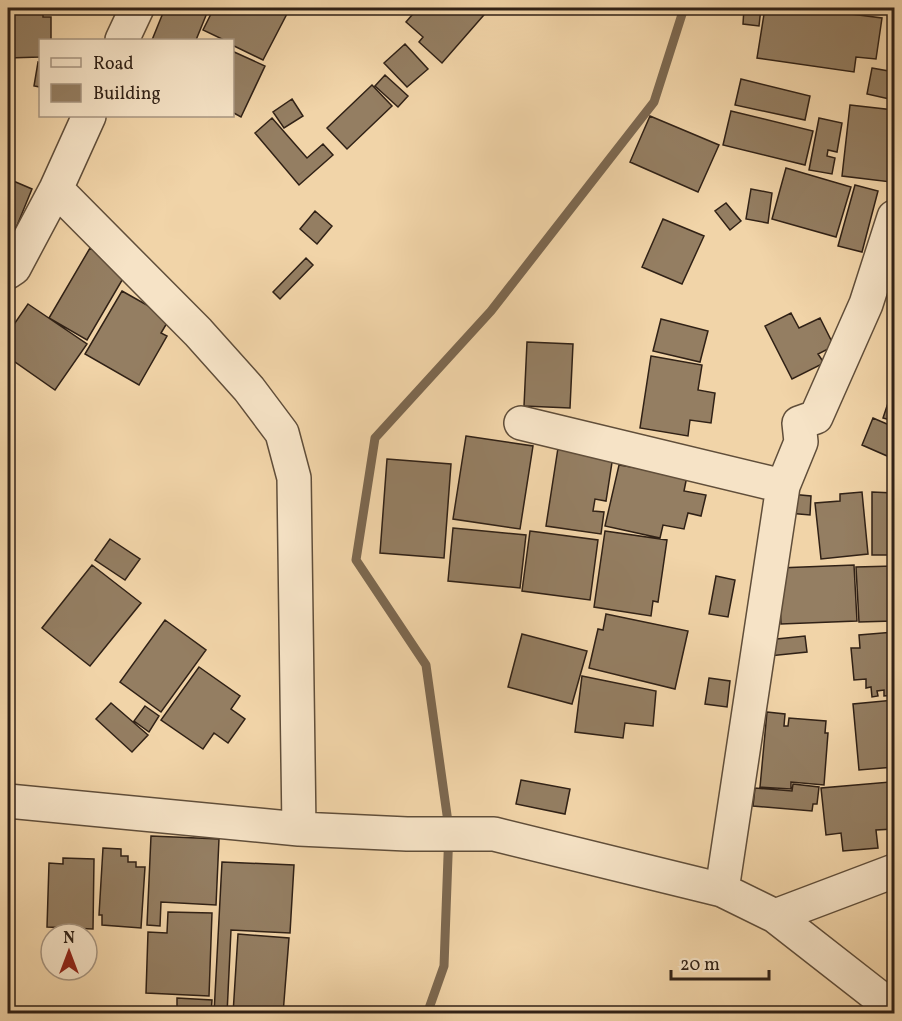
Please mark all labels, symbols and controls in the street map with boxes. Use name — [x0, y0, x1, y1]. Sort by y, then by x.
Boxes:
legend — [39, 39, 234, 117]
text: Road — [93, 52, 134, 77]
text: Building — [93, 82, 161, 107]
north arrow — [39, 922, 99, 982]
text: N — [63, 928, 75, 950]
scale bar — [671, 943, 768, 981]
text: 20 m — [680, 953, 720, 978]

